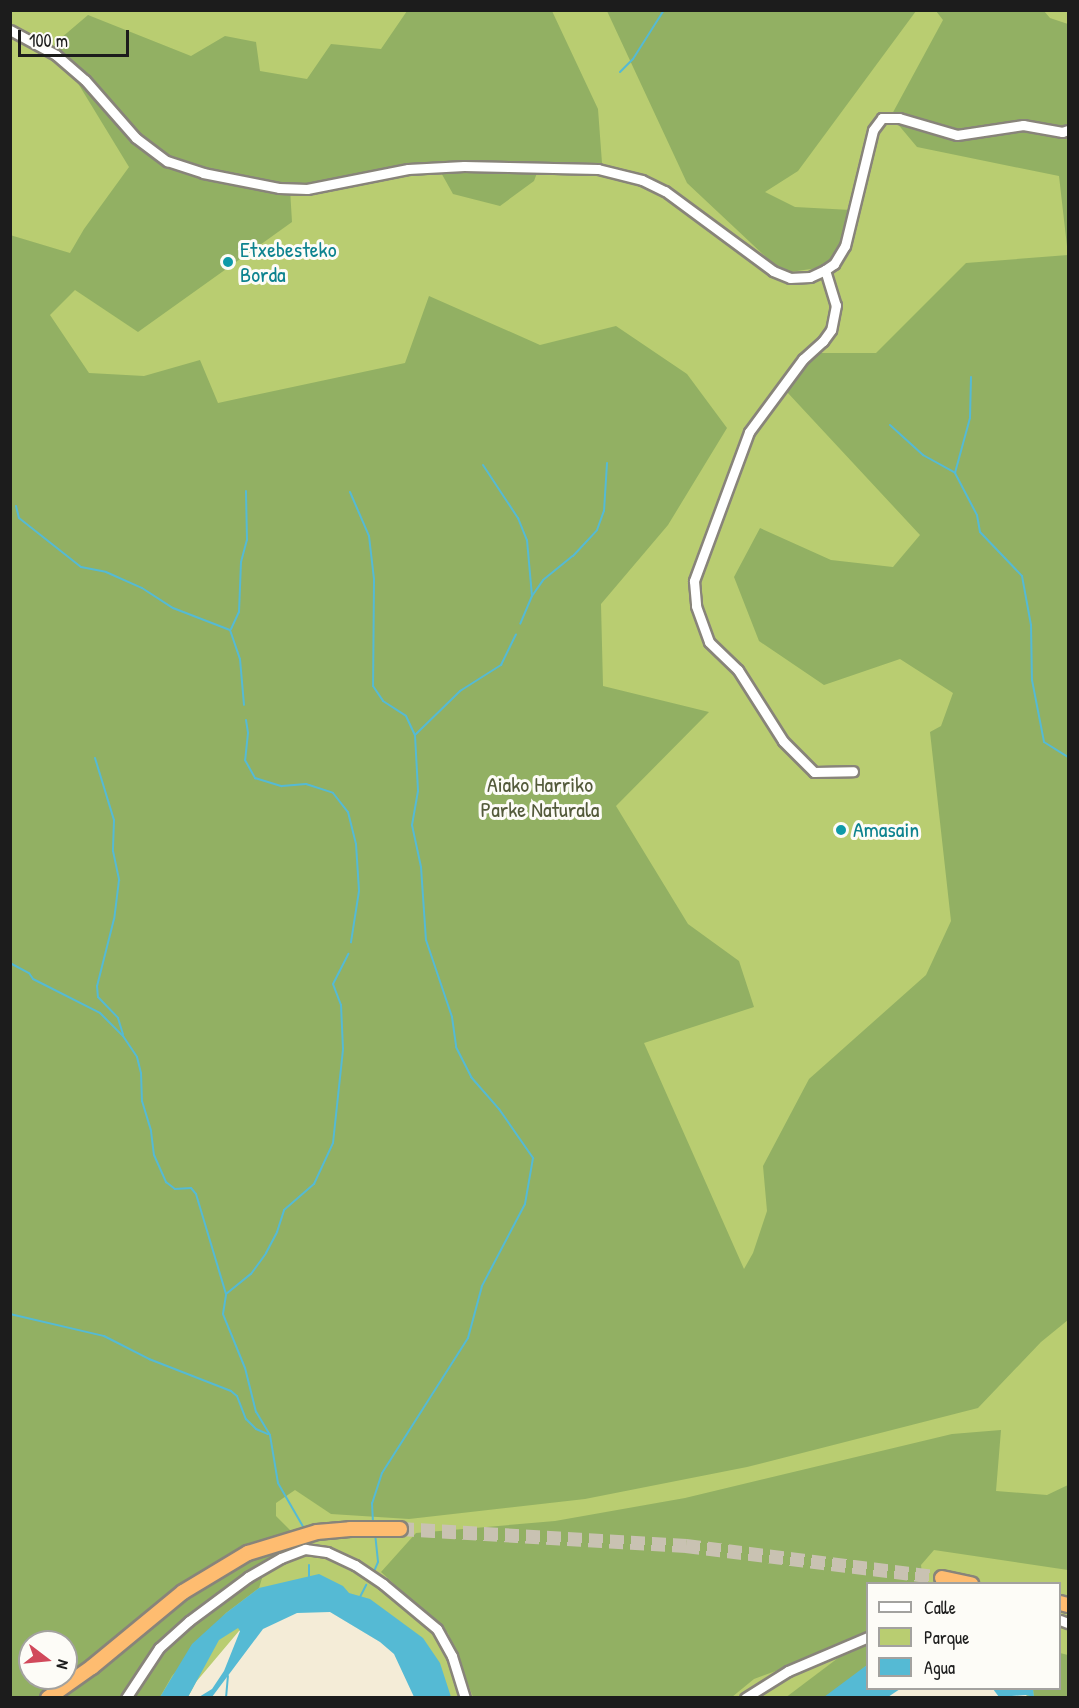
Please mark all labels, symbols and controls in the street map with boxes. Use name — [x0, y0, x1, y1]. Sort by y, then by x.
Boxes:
scale bar — [21, 18, 132, 56]
text: 100 m — [29, 28, 68, 53]
place label: Etxebesteko Borda — [240, 236, 337, 288]
marker: Etxebesteko Borda — [221, 255, 235, 269]
park label: Aiako Harriko Parke Naturala — [481, 771, 599, 822]
place label: Amasain — [853, 817, 919, 843]
marker: Amasain — [834, 823, 848, 837]
legend — [866, 1582, 1061, 1690]
text: Calle — [924, 1595, 956, 1620]
text: Parque — [924, 1625, 969, 1650]
north arrow — [18, 1630, 78, 1690]
text: Agua — [924, 1655, 955, 1680]
text: N — [52, 1657, 75, 1672]

